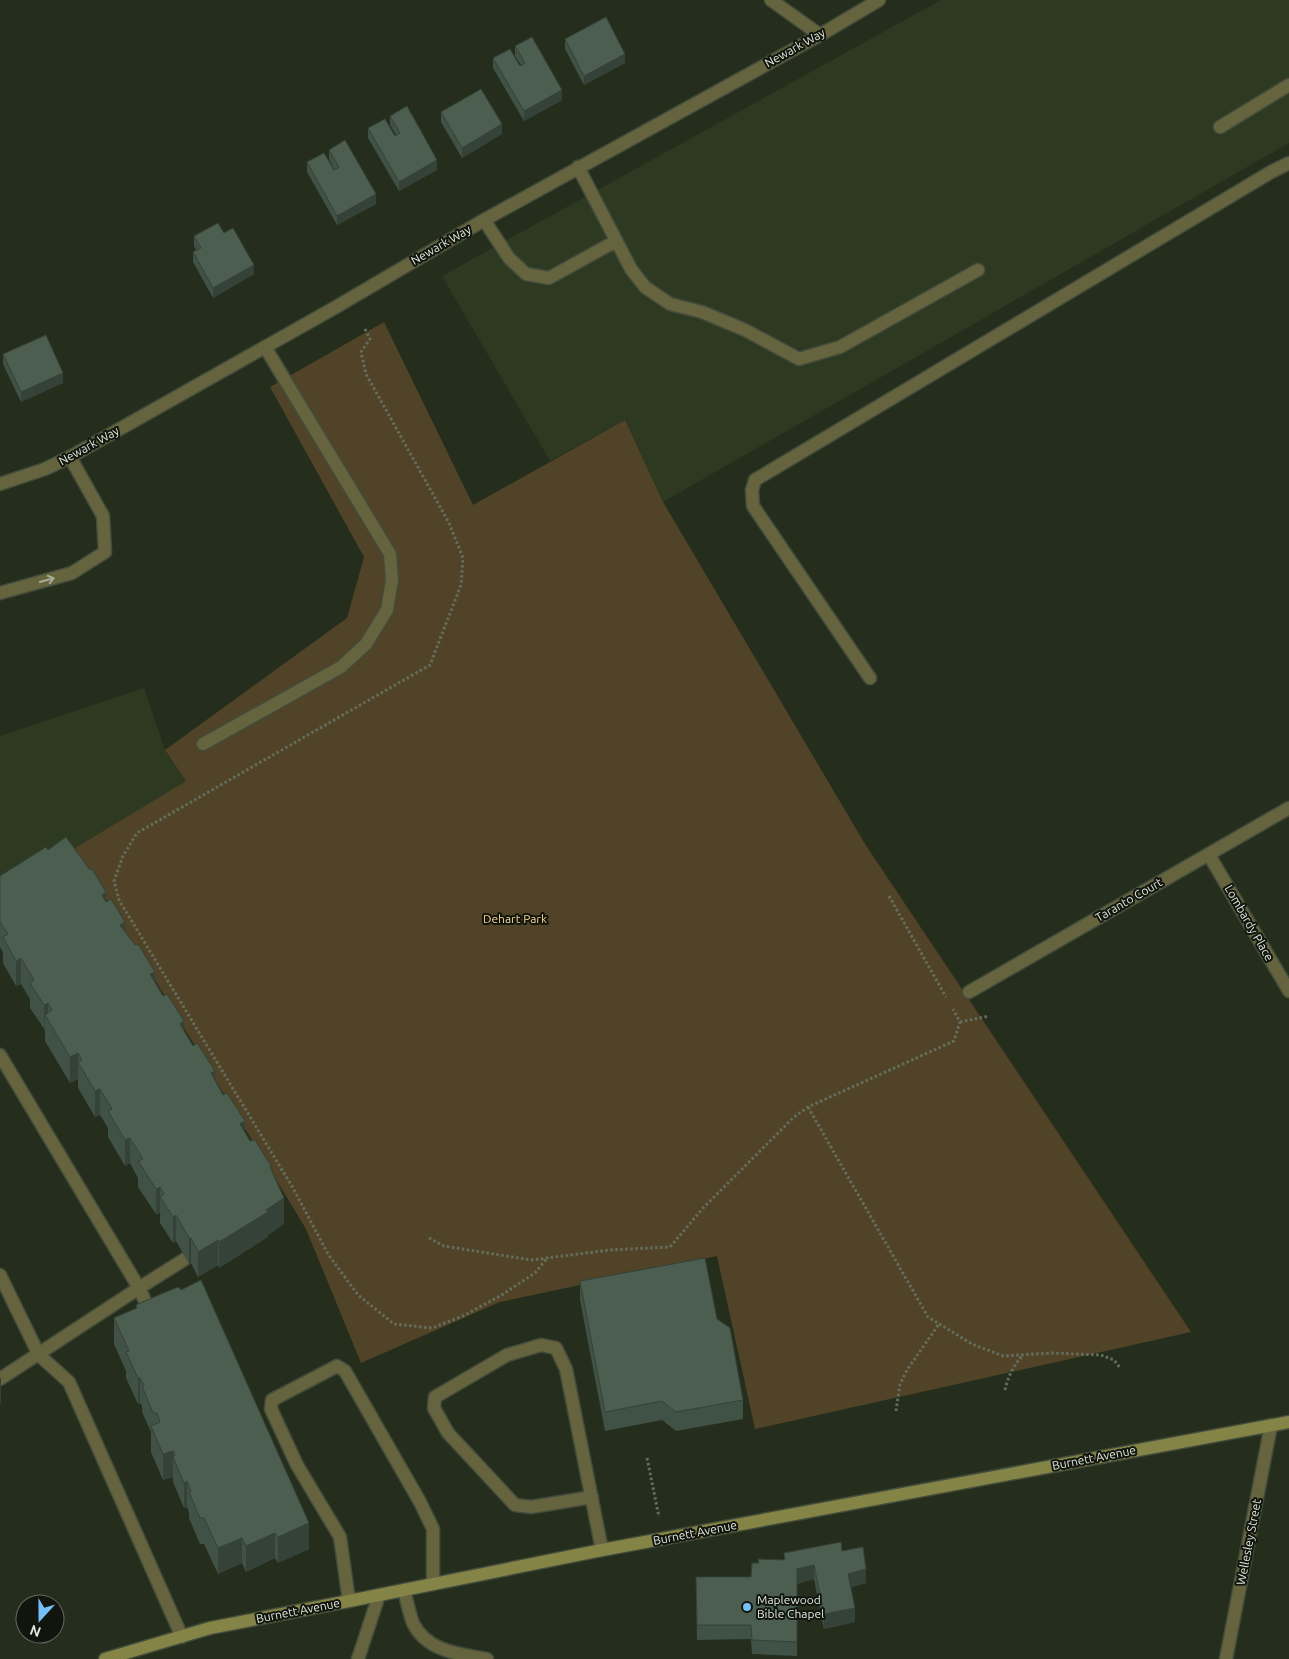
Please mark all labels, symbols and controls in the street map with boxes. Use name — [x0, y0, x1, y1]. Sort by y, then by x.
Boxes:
street label: Newark Way — [762, 26, 827, 69]
street label: Newark Way — [409, 222, 473, 267]
street label: Newark Way — [56, 424, 121, 467]
one-way arrow — [39, 575, 55, 584]
street label: Taranto Court — [1093, 875, 1165, 924]
street label: Lombardy Place — [1222, 882, 1276, 963]
park label: Dehart Park — [483, 912, 547, 925]
street label: Burnett Avenue — [1051, 1443, 1137, 1472]
street label: Wellesley Street — [1234, 1497, 1263, 1586]
street label: Burnett Avenue — [652, 1518, 738, 1547]
place label: Maplewood Bible Chapel — [757, 1593, 824, 1620]
north arrow — [15, 1594, 65, 1644]
street label: Burnett Avenue — [255, 1596, 341, 1625]
marker: Maplewood Bible Chapel — [741, 1601, 753, 1613]
text: N — [28, 1622, 43, 1640]

